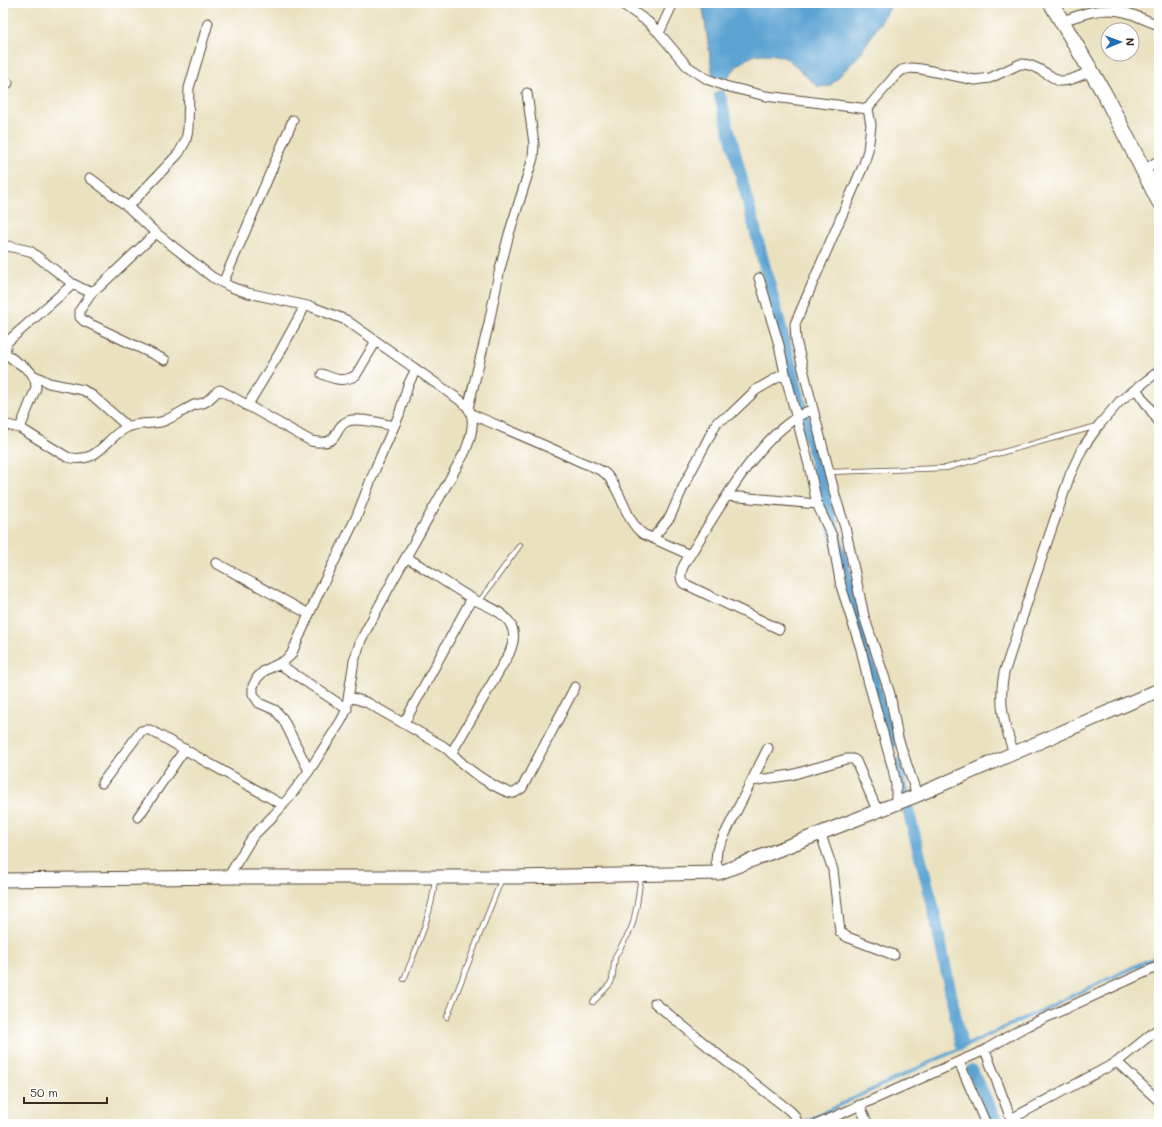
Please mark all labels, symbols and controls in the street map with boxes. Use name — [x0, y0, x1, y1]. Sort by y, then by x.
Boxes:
north arrow — [1100, 22, 1140, 62]
text: N — [1123, 38, 1138, 46]
scale bar — [24, 1079, 107, 1105]
text: 50 m — [30, 1084, 58, 1100]

